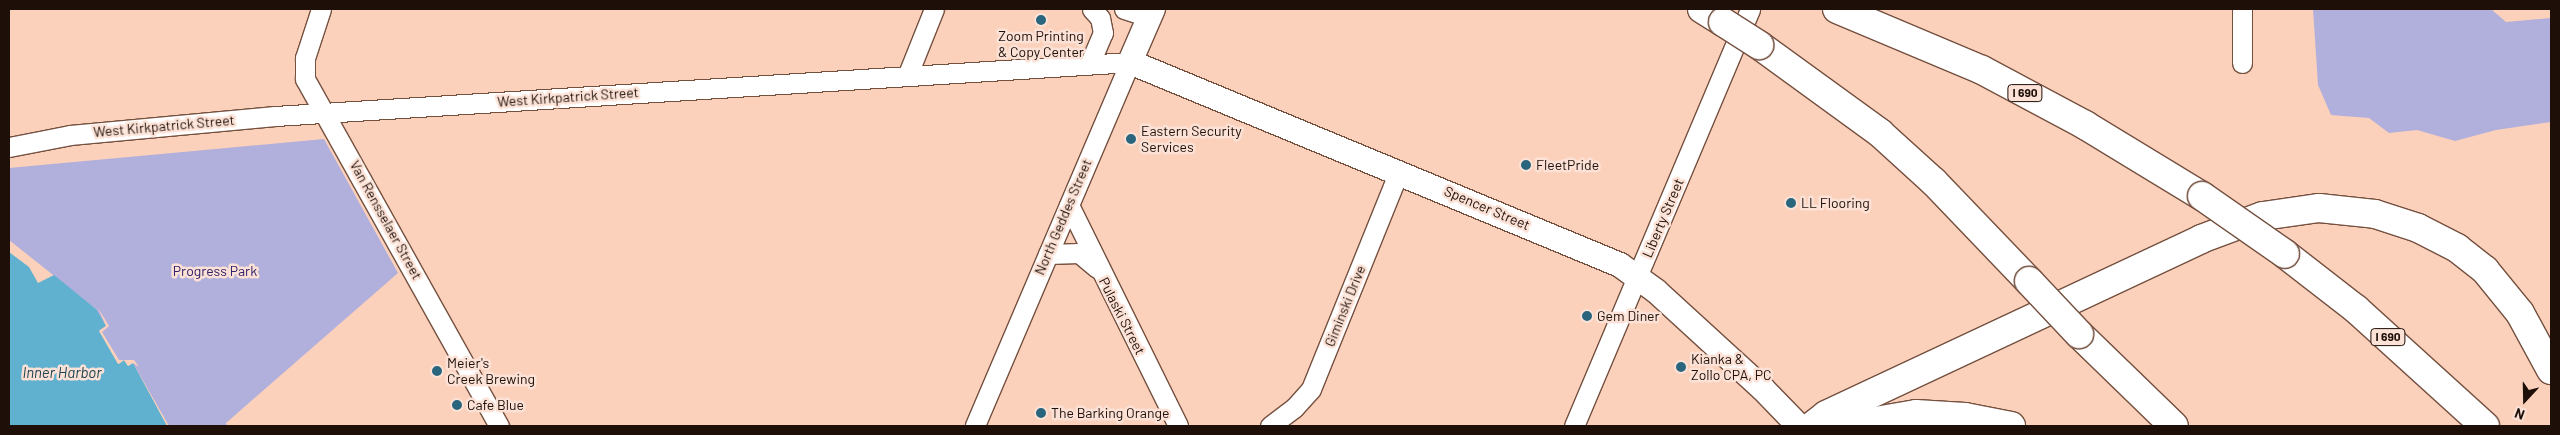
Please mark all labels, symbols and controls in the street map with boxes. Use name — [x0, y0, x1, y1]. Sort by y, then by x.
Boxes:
marker: Zoom Printing & Copy Center — [1035, 14, 1047, 26]
place label: Zoom Printing & Copy Center — [998, 28, 1084, 60]
street label: West Kirkpatrick Street — [497, 84, 639, 110]
road number: I 690 — [2006, 84, 2044, 102]
street label: West Kirkpatrick Street — [93, 111, 235, 141]
place label: Eastern Security Services — [1141, 123, 1242, 156]
marker: Eastern Security Services — [1125, 133, 1137, 145]
street label: North Geddes Street — [1031, 157, 1095, 277]
place label: FleetPride — [1536, 157, 1599, 173]
street label: Van Rensselaer Street — [346, 158, 426, 282]
marker: FleetPride — [1520, 159, 1532, 171]
street label: Liberty Street — [1639, 176, 1687, 260]
street label: Spencer Street — [1442, 182, 1532, 234]
place label: LL Flooring — [1801, 195, 1870, 211]
marker: LL Flooring — [1785, 197, 1797, 209]
park label: Progress Park — [173, 263, 257, 279]
street label: Giminski Drive — [1321, 263, 1369, 349]
street label: Pulaski Street — [1095, 275, 1149, 357]
place label: Gem Diner — [1597, 308, 1660, 324]
marker: Gem Diner — [1581, 310, 1593, 322]
road number: I 690 — [2369, 328, 2407, 347]
place label: Kianka & Zollo CPA, PC — [1691, 351, 1771, 384]
place label: Meier's Creek Brewing — [447, 355, 535, 388]
marker: Kianka & Zollo CPA, PC — [1675, 361, 1687, 373]
water label: Inner Harbor — [22, 364, 102, 382]
marker: Meier's Creek Brewing — [431, 365, 443, 377]
north arrow — [2500, 375, 2550, 425]
place label: Cafe Blue — [467, 397, 524, 413]
marker: Cafe Blue — [451, 399, 463, 411]
place label: The Barking Orange — [1051, 405, 1169, 421]
text: N — [2512, 405, 2527, 424]
marker: The Barking Orange — [1035, 407, 1047, 419]

